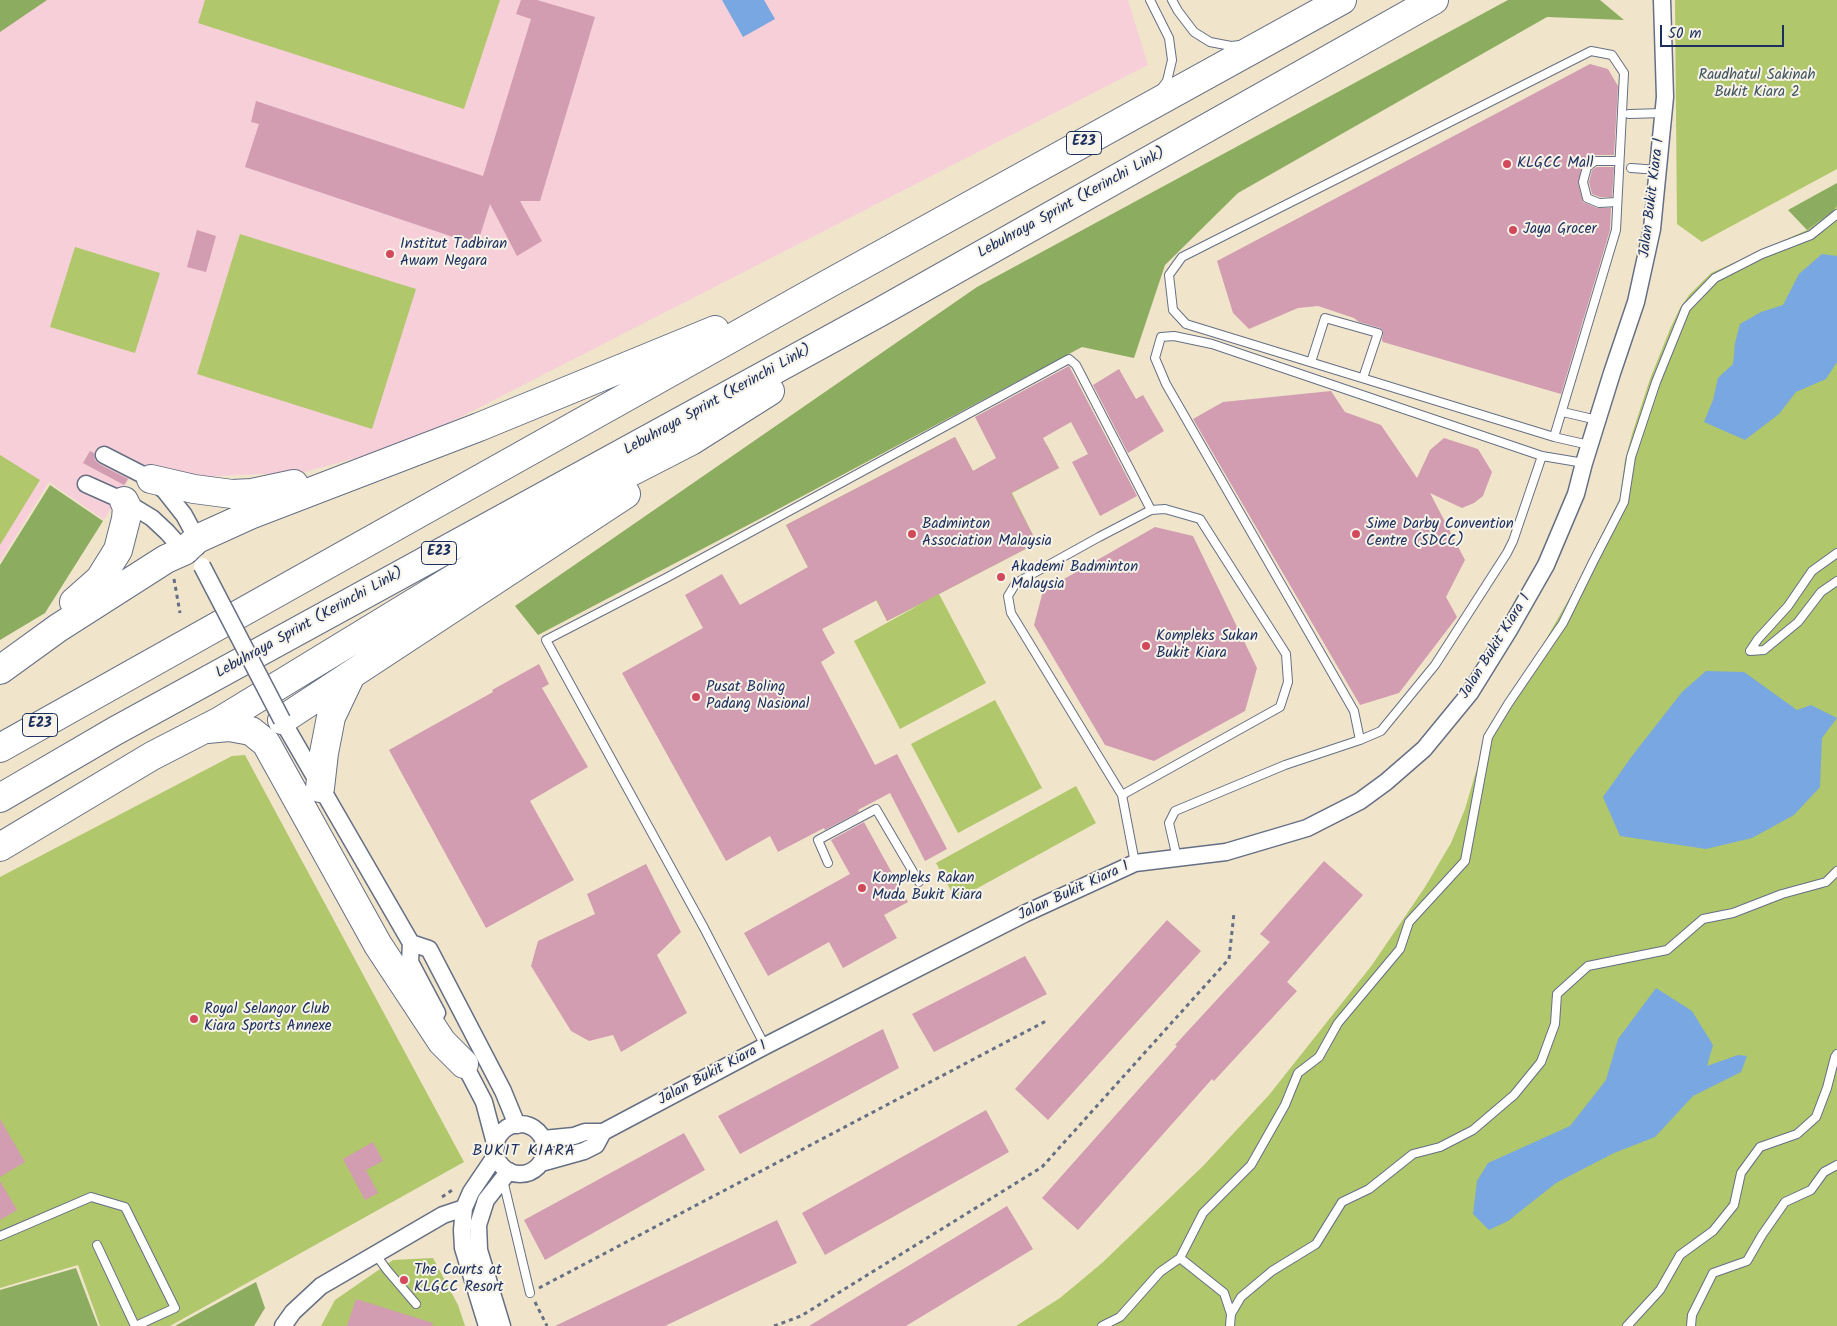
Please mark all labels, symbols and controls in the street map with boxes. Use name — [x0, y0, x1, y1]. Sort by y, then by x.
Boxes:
scale bar — [1662, 15, 1786, 47]
text: 50 m — [1668, 22, 1702, 46]
park label: Raudhatul Sakinah Bukit Kiara 2 — [1699, 67, 1815, 102]
road number: E23 — [1066, 132, 1102, 154]
street label: Jalan Bukit Kiara 1 — [1637, 137, 1669, 259]
street label: Lebuhraya Sprint (Kerinchi Link) — [975, 145, 1169, 263]
place label: KLGCC Mall — [1517, 155, 1593, 173]
marker: KLGCC Mall — [1501, 158, 1513, 170]
place label: Jaya Grocer — [1523, 221, 1596, 239]
marker: Jaya Grocer — [1507, 224, 1519, 236]
place label: Institut Tadbiran Awam Negara — [400, 236, 507, 271]
marker: Institut Tadbiran Awam Negara — [384, 248, 396, 260]
street label: Lebuhraya Sprint (Kerinchi Link) — [621, 342, 815, 460]
place label: Badminton Association Malaysia — [922, 516, 1052, 551]
place label: Sime Darby Convention Centre (SDCC) — [1366, 516, 1514, 551]
marker: Badminton Association Malaysia — [906, 528, 918, 540]
marker: Sime Darby Convention Centre (SDCC) — [1350, 528, 1362, 540]
road number: E23 — [422, 542, 456, 564]
place label: Akademi Badminton Malaysia — [1011, 559, 1138, 594]
street label: Lebuhraya Sprint (Kerinchi Link) — [213, 565, 407, 683]
marker: Akademi Badminton Malaysia — [995, 571, 1007, 583]
street label: Jalan Bukit Kiara 1 — [1457, 591, 1535, 703]
place label: Kompleks Sukan Bukit Kiara — [1156, 628, 1258, 663]
marker: Kompleks Sukan Bukit Kiara — [1140, 640, 1152, 652]
place label: Pusat Boling Padang Nasional — [706, 679, 809, 714]
marker: Pusat Boling Padang Nasional — [690, 691, 702, 703]
road number: E23 — [22, 714, 58, 736]
street label: Jalan Bukit Kiara 1 — [1016, 858, 1132, 926]
place label: Kompleks Rakan Muda Bukit Kiara — [872, 870, 982, 905]
marker: Kompleks Rakan Muda Bukit Kiara — [856, 882, 868, 894]
place label: Royal Selangor Club Kiara Sports Annexe — [204, 1001, 332, 1036]
marker: Royal Selangor Club Kiara Sports Annexe — [188, 1013, 200, 1025]
street label: Jalan Bukit Kiara 1 — [656, 1038, 770, 1110]
district label: BUKIT KIARA — [471, 1142, 577, 1162]
place label: The Courts at KLGCC Resort — [414, 1262, 504, 1297]
marker: The Courts at KLGCC Resort — [398, 1274, 410, 1286]

